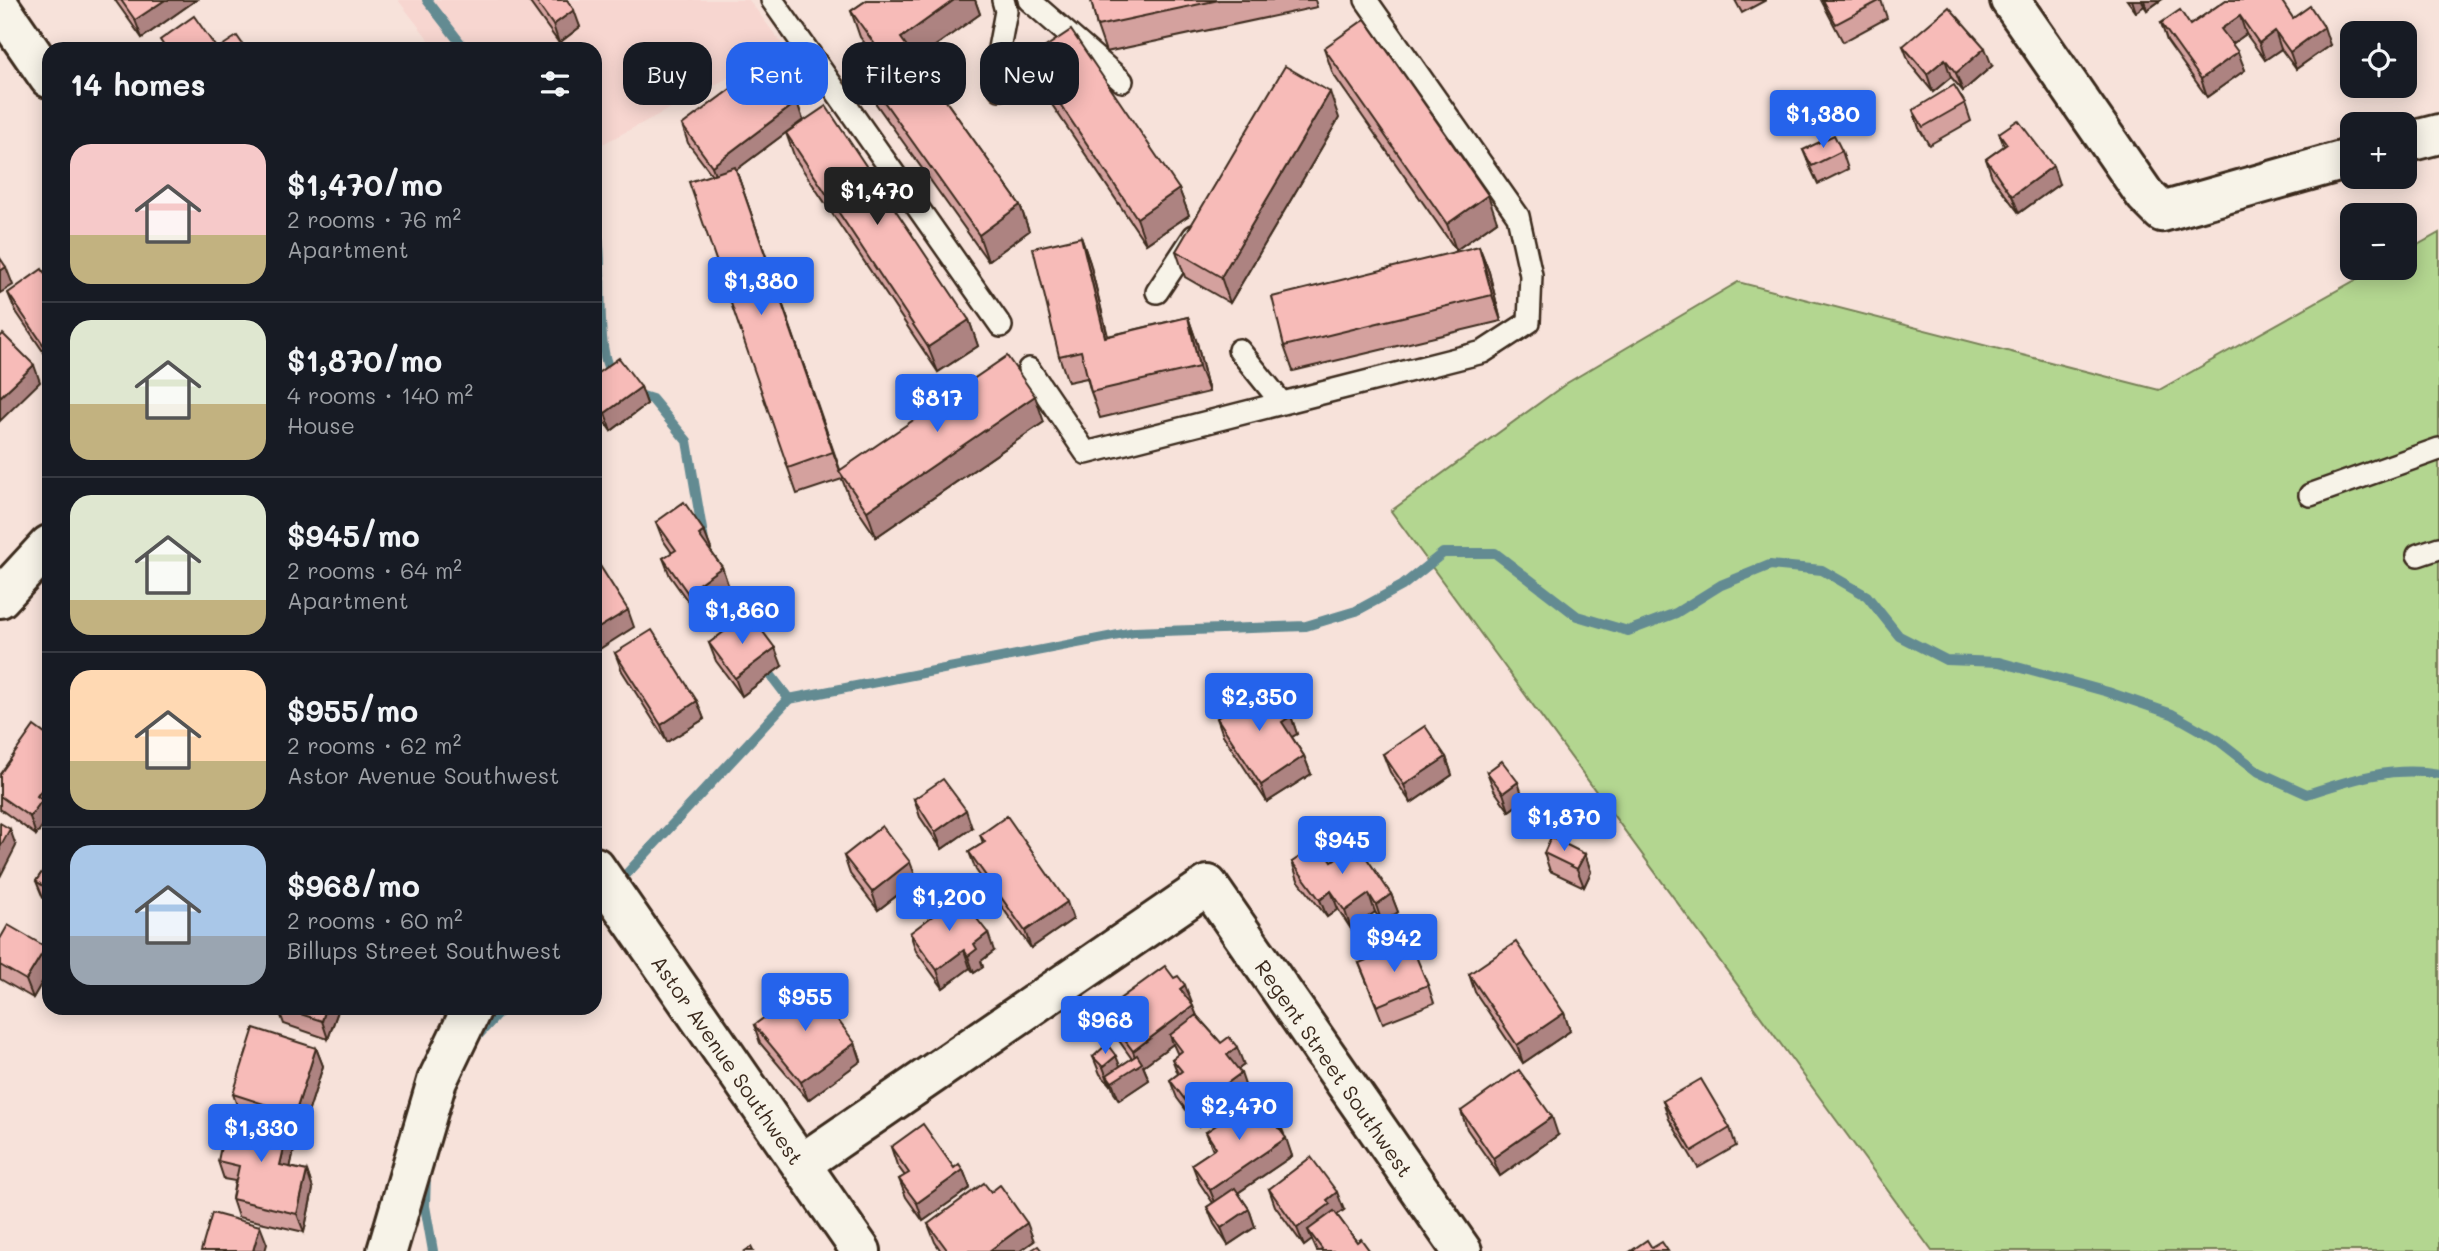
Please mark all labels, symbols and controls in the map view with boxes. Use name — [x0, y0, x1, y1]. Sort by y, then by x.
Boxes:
map controls — [2340, 21, 2417, 280]
button: locate — [2340, 21, 2417, 98]
chip: Buy — [623, 42, 712, 105]
chip: Rent — [726, 42, 828, 105]
chip: Filters — [842, 42, 966, 105]
chip: New — [980, 42, 1079, 105]
text: 14 homes — [70, 64, 206, 104]
icon: filters — [536, 65, 574, 103]
pin: $1,380 — [1766, 90, 1880, 150]
text: $1,380 — [1786, 98, 1860, 128]
button: + — [2340, 112, 2417, 189]
text: $1,470/mo — [287, 164, 443, 204]
pin: $1,470 — [820, 168, 934, 227]
icon: home — [126, 172, 210, 256]
text: $1,470 — [840, 175, 914, 205]
button: − — [2340, 203, 2417, 280]
text: 2 rooms · 76 m² — [287, 204, 461, 234]
text: Apartment — [287, 234, 409, 264]
pin: $1,380 — [704, 258, 818, 317]
text: $1,380 — [724, 265, 798, 295]
text: $1,870/mo — [287, 340, 442, 380]
icon: home — [126, 348, 210, 432]
pin: $817 — [896, 374, 978, 434]
text: 4 rooms · 140 m² — [287, 380, 473, 410]
text: $817 — [911, 382, 963, 412]
text: House — [287, 410, 355, 440]
text: $945/mo — [287, 515, 420, 555]
icon: home — [126, 523, 210, 607]
text: 2 rooms · 64 m² — [287, 555, 462, 585]
text: Apartment — [287, 585, 409, 615]
pin: $1,860 — [685, 586, 799, 646]
text: $1,860 — [705, 594, 779, 624]
pin: $2,350 — [1202, 674, 1316, 733]
text: $2,350 — [1221, 681, 1297, 711]
text: $955/mo — [287, 690, 418, 730]
icon: home — [126, 698, 210, 782]
text: 2 rooms · 62 m² — [287, 730, 461, 760]
text: Astor Avenue Southwest — [287, 760, 559, 790]
pin: $1,870 — [1507, 794, 1621, 853]
text: $1,870 — [1527, 801, 1601, 831]
pin: $945 — [1301, 816, 1383, 876]
text: $945 — [1314, 824, 1370, 854]
text: $968/mo — [287, 865, 420, 905]
icon: home — [126, 873, 210, 957]
pin: $1,200 — [892, 874, 1006, 933]
text: $1,200 — [912, 881, 986, 911]
text: 2 rooms · 60 m² — [287, 905, 463, 935]
pin: $942 — [1353, 914, 1435, 974]
text: $942 — [1366, 922, 1422, 952]
text: Billups Street Southwest — [287, 935, 561, 965]
street label: Astor Avenue Southwest — [646, 949, 810, 1169]
street label: Regent Street Southwest — [1250, 954, 1420, 1182]
pin: $955 — [764, 974, 846, 1033]
text: $955 — [778, 981, 832, 1011]
pin: $968 — [1064, 996, 1146, 1056]
text: $968 — [1077, 1004, 1133, 1034]
pin: $2,470 — [1182, 1082, 1296, 1142]
text: $2,470 — [1201, 1090, 1277, 1120]
pin: $1,330 — [204, 1104, 318, 1164]
text: $1,330 — [224, 1112, 298, 1142]

